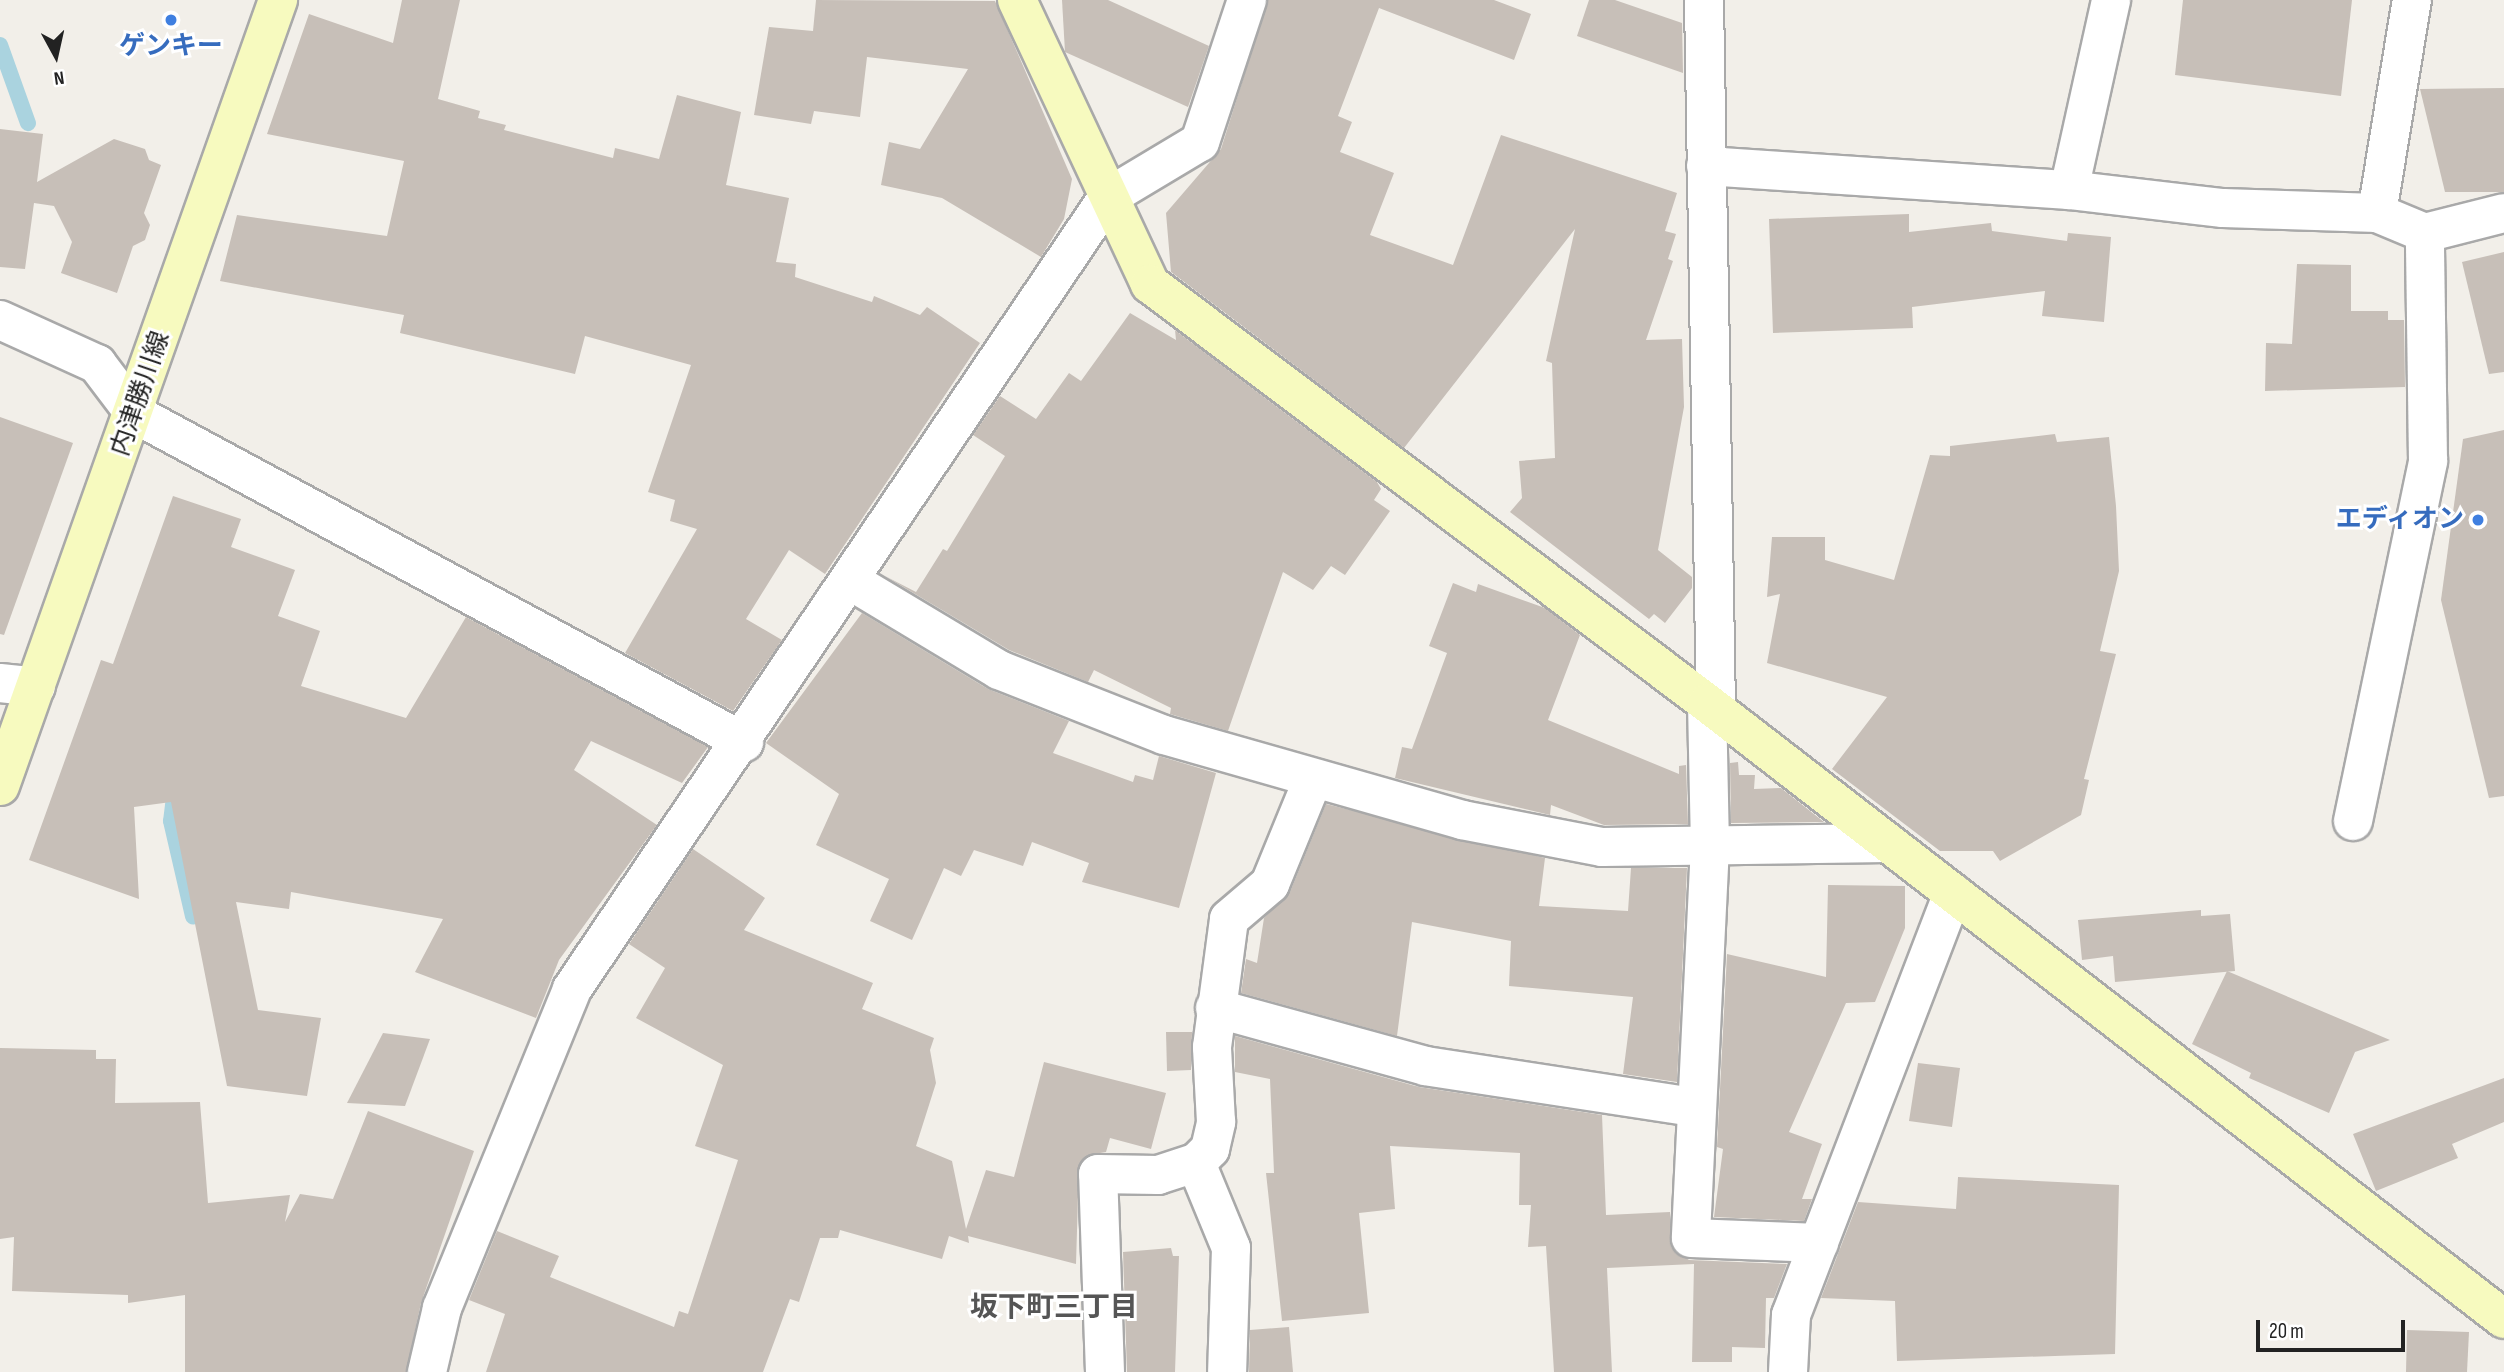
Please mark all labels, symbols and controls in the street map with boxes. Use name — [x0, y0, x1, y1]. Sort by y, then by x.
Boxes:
marker: ゲンキー — [163, 12, 179, 28]
north arrow — [21, 21, 91, 91]
place label: ゲンキー — [119, 31, 223, 63]
text: N — [52, 65, 66, 89]
street label: 内津勝川線 — [105, 327, 177, 461]
place label: エディオン — [2334, 504, 2464, 536]
marker: エディオン — [2470, 512, 2486, 528]
district label: 坂下町三丁目 — [970, 1291, 1138, 1325]
scale bar — [2259, 1306, 2408, 1350]
text: 20 m — [2269, 1319, 2304, 1344]

